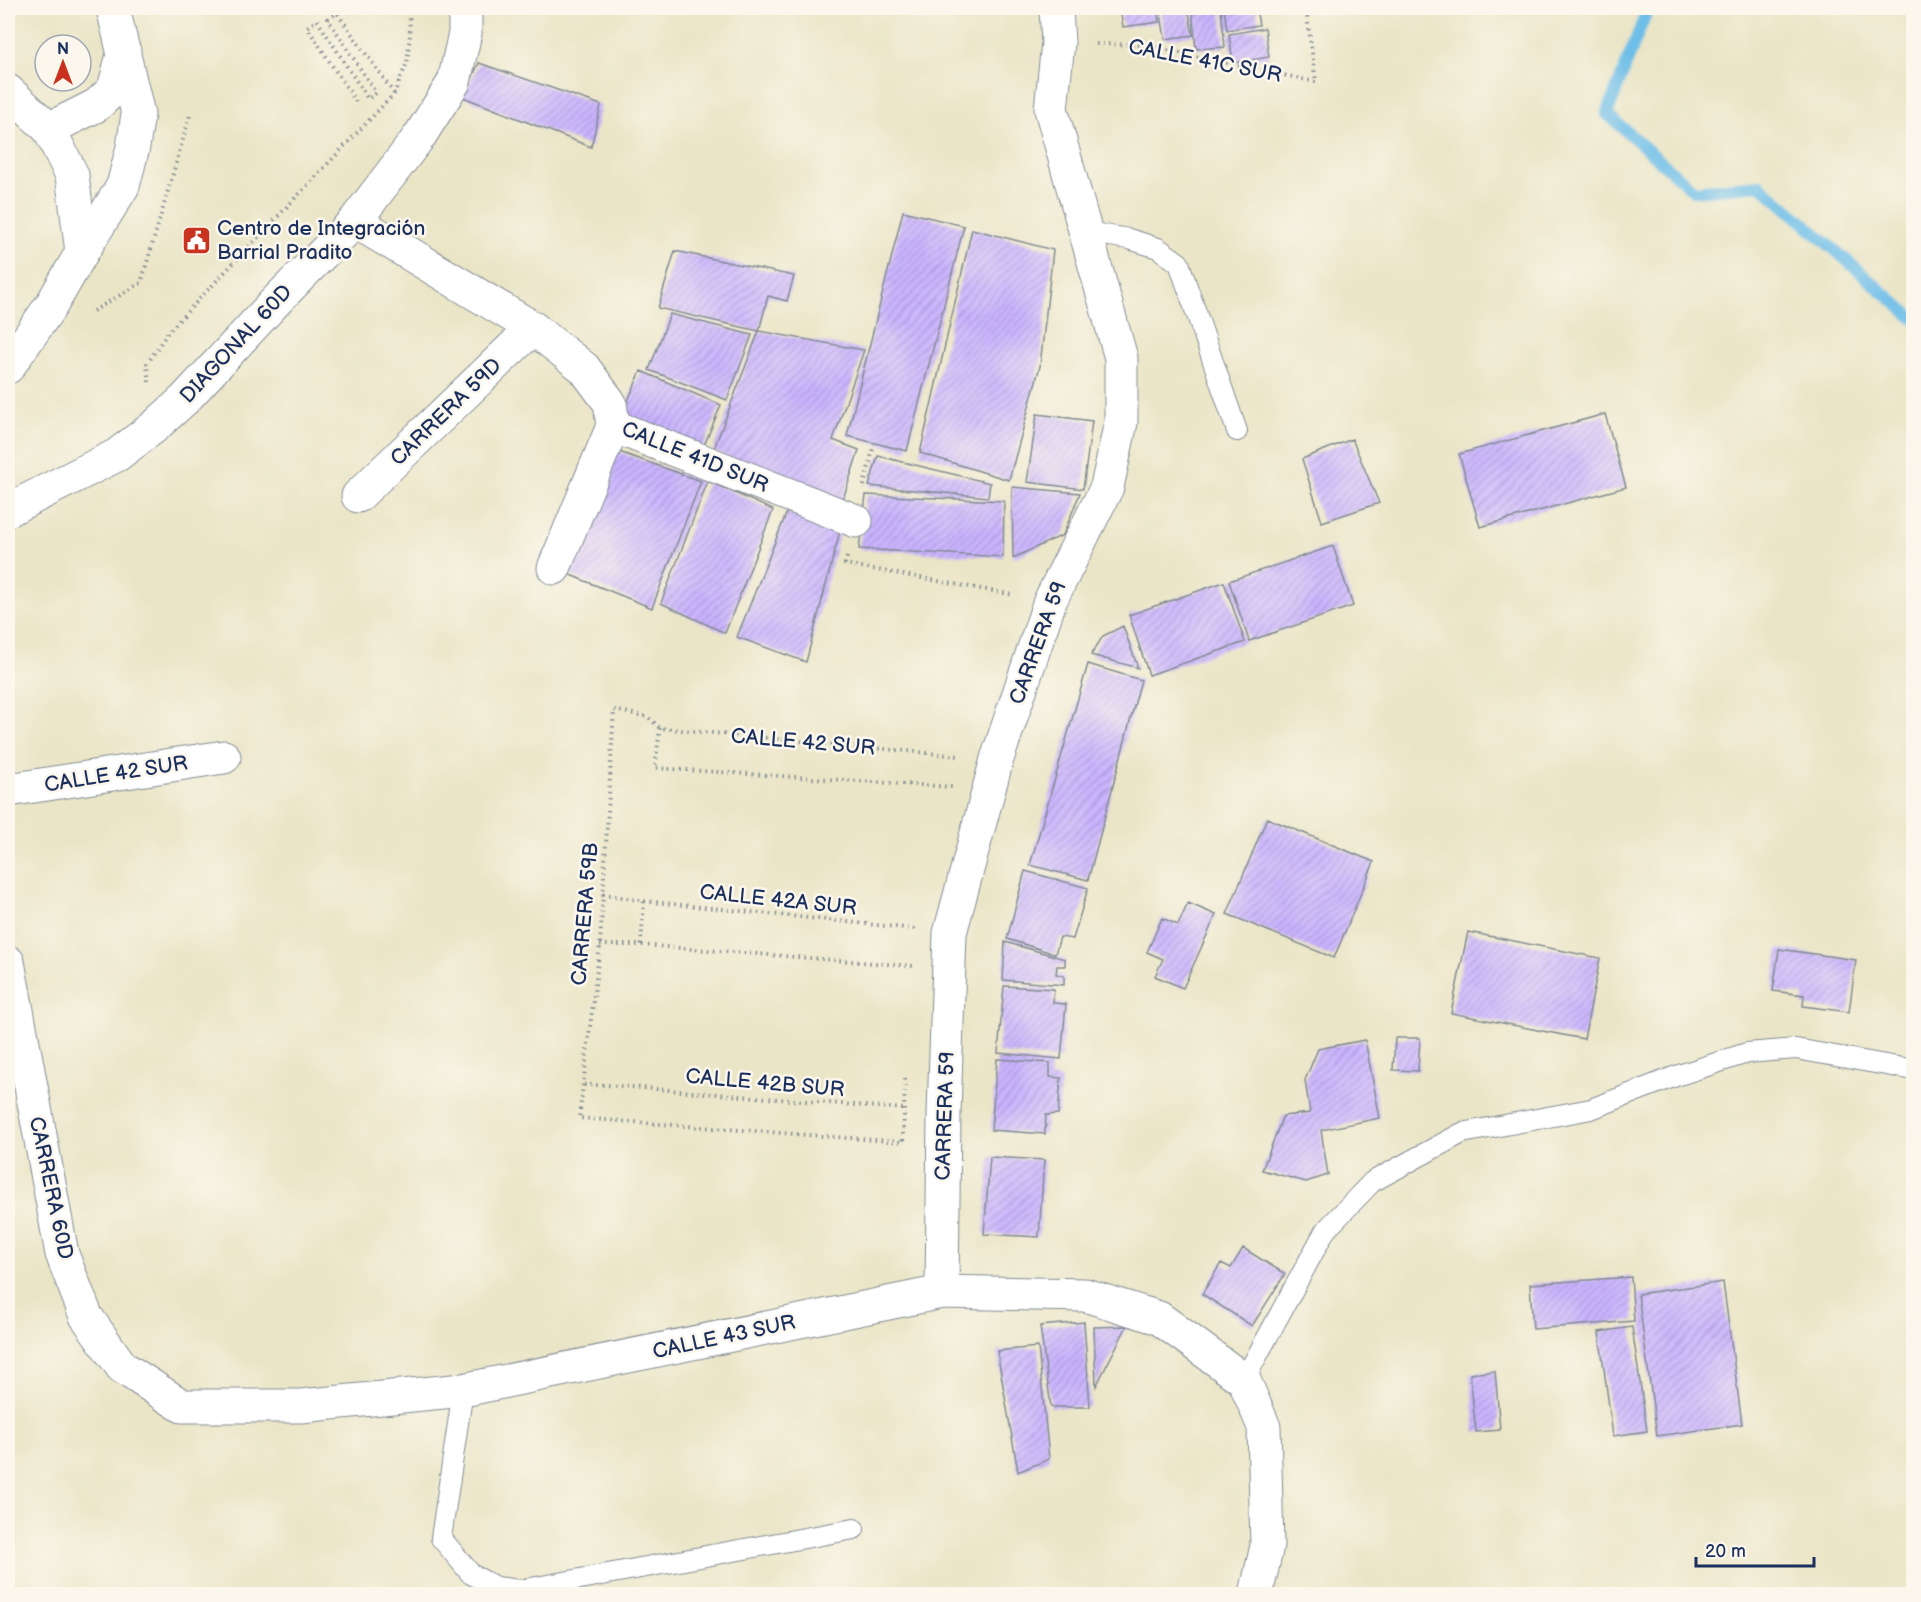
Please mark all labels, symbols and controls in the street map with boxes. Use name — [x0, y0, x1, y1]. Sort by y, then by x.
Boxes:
north arrow — [33, 33, 93, 93]
street label: CALLE 41C SUR — [1126, 34, 1284, 88]
text: N — [57, 40, 69, 59]
place label: Centro de Integración Barrial Pradito — [217, 216, 425, 265]
public building icon: Centro de Integración Barrial Pradito — [180, 224, 212, 256]
street label: DIAGONAL 60D — [175, 280, 297, 408]
street label: CARRERA 59D — [385, 353, 507, 471]
street label: CALLE 41D SUR — [618, 416, 772, 498]
street label: CARRERA 59 — [1004, 578, 1072, 708]
street label: CALLE 42 SUR — [730, 723, 876, 761]
street label: CALLE 42 SUR — [42, 750, 190, 798]
street label: CARRERA 59B — [566, 841, 604, 987]
street label: CALLE 42A SUR — [698, 879, 858, 921]
street label: CARRERA 59 — [930, 1051, 960, 1181]
street label: CALLE 42B SUR — [685, 1064, 845, 1102]
street label: CARRERA 60D — [24, 1114, 78, 1262]
street label: CALLE 43 SUR — [650, 1310, 798, 1364]
scale bar — [1696, 1530, 1814, 1568]
text: 20 m — [1705, 1541, 1746, 1562]

